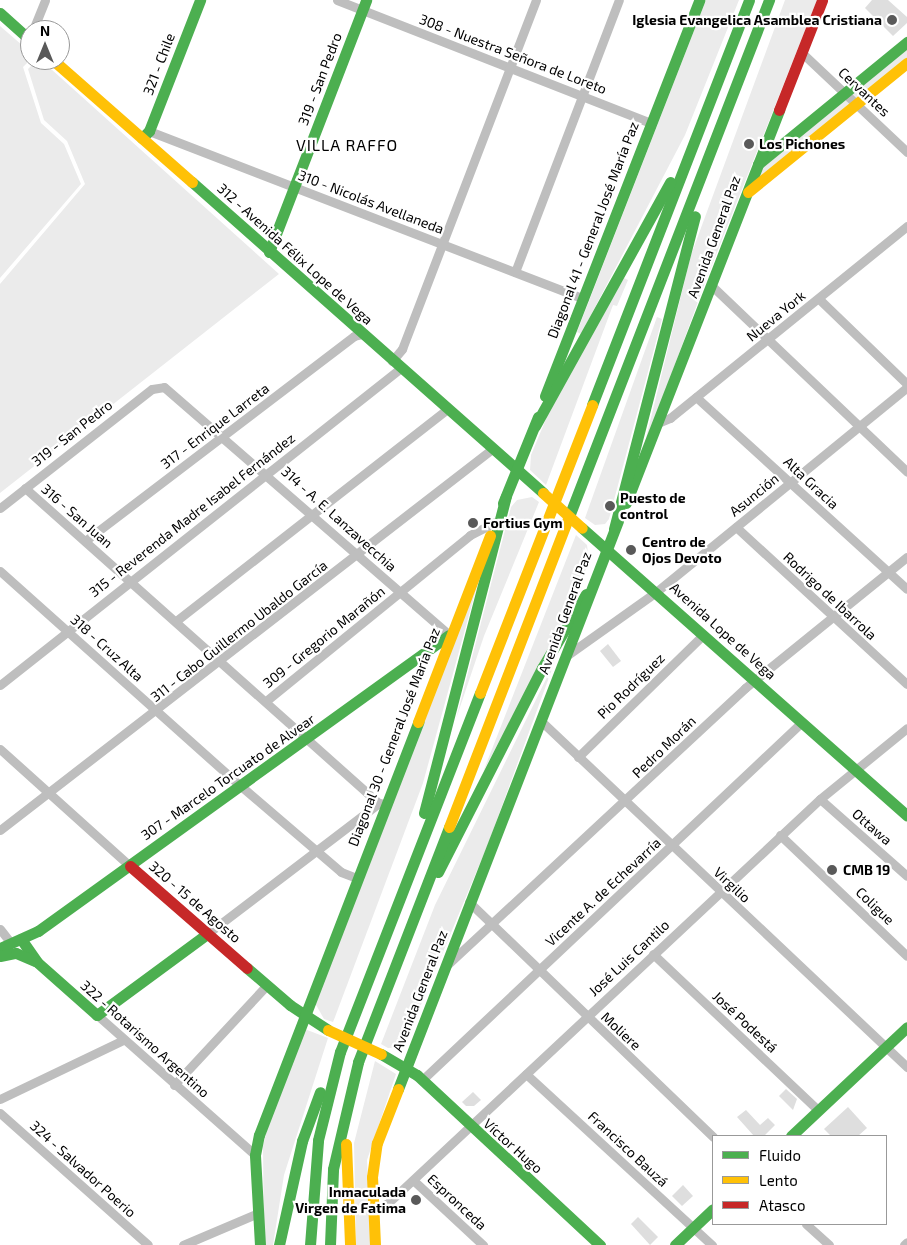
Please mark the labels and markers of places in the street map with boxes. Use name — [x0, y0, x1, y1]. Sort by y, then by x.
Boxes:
place label: Iglesia Evangelica Asamblea Cristiana — [632, 12, 882, 28]
marker: Iglesia Evangelica Asamblea Cristiana — [886, 14, 898, 26]
place label: Los Pichones — [759, 136, 845, 152]
marker: Los Pichones — [743, 138, 755, 150]
place label: Puesto de control — [620, 490, 686, 522]
marker: Puesto de control — [604, 500, 616, 512]
place label: Fortius Gym — [483, 515, 563, 531]
marker: Fortius Gym — [467, 517, 479, 529]
place label: Centro de Ojos Devoto — [642, 534, 722, 566]
marker: Centro de Ojos Devoto — [624, 543, 638, 557]
place label: CMB 19 — [843, 862, 890, 878]
marker: CMB 19 — [825, 863, 839, 877]
place label: Inmaculada Virgen de Fatima — [295, 1184, 406, 1216]
marker: Inmaculada Virgen de Fatima — [410, 1194, 422, 1206]

